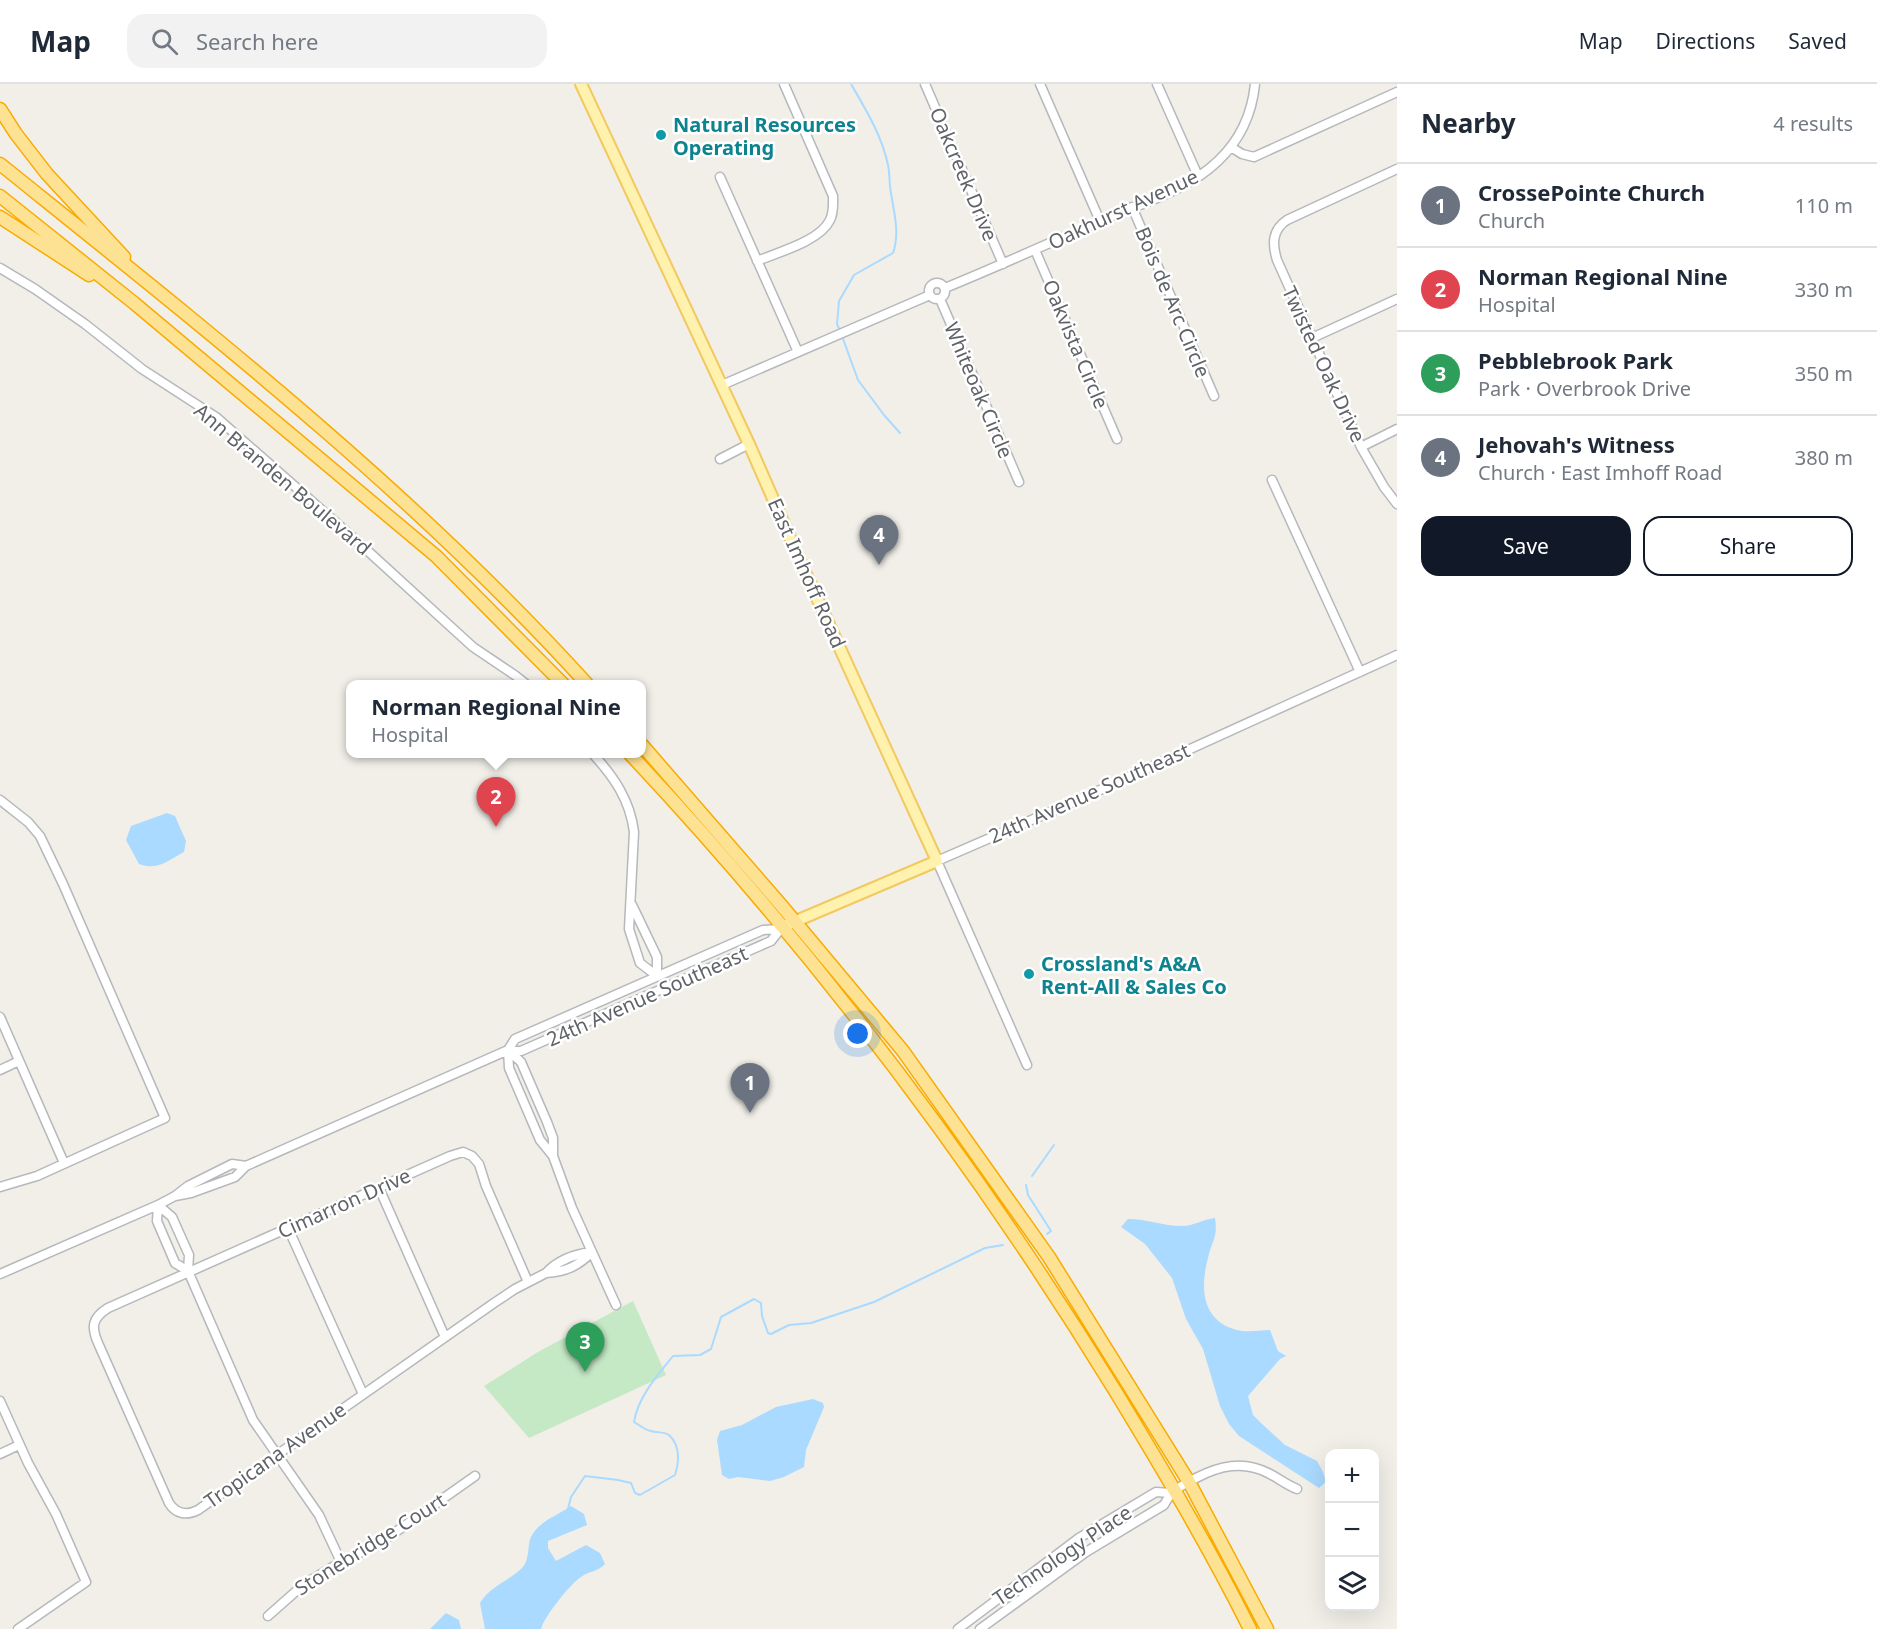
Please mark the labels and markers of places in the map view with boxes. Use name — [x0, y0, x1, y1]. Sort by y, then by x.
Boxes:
place label: Natural Resources Operating — [673, 111, 856, 161]
marker: Natural Resources Operating — [654, 128, 668, 142]
pin: 4 — [860, 516, 898, 565]
pin: 2 — [476, 778, 516, 827]
place label: Crossland's A&A Rent-All & Sales Co — [1041, 950, 1227, 1000]
marker: Crossland's A&A Rent-All & Sales Co — [1022, 967, 1036, 981]
pin: 1 — [730, 1064, 770, 1113]
pin: 3 — [566, 1322, 604, 1372]

